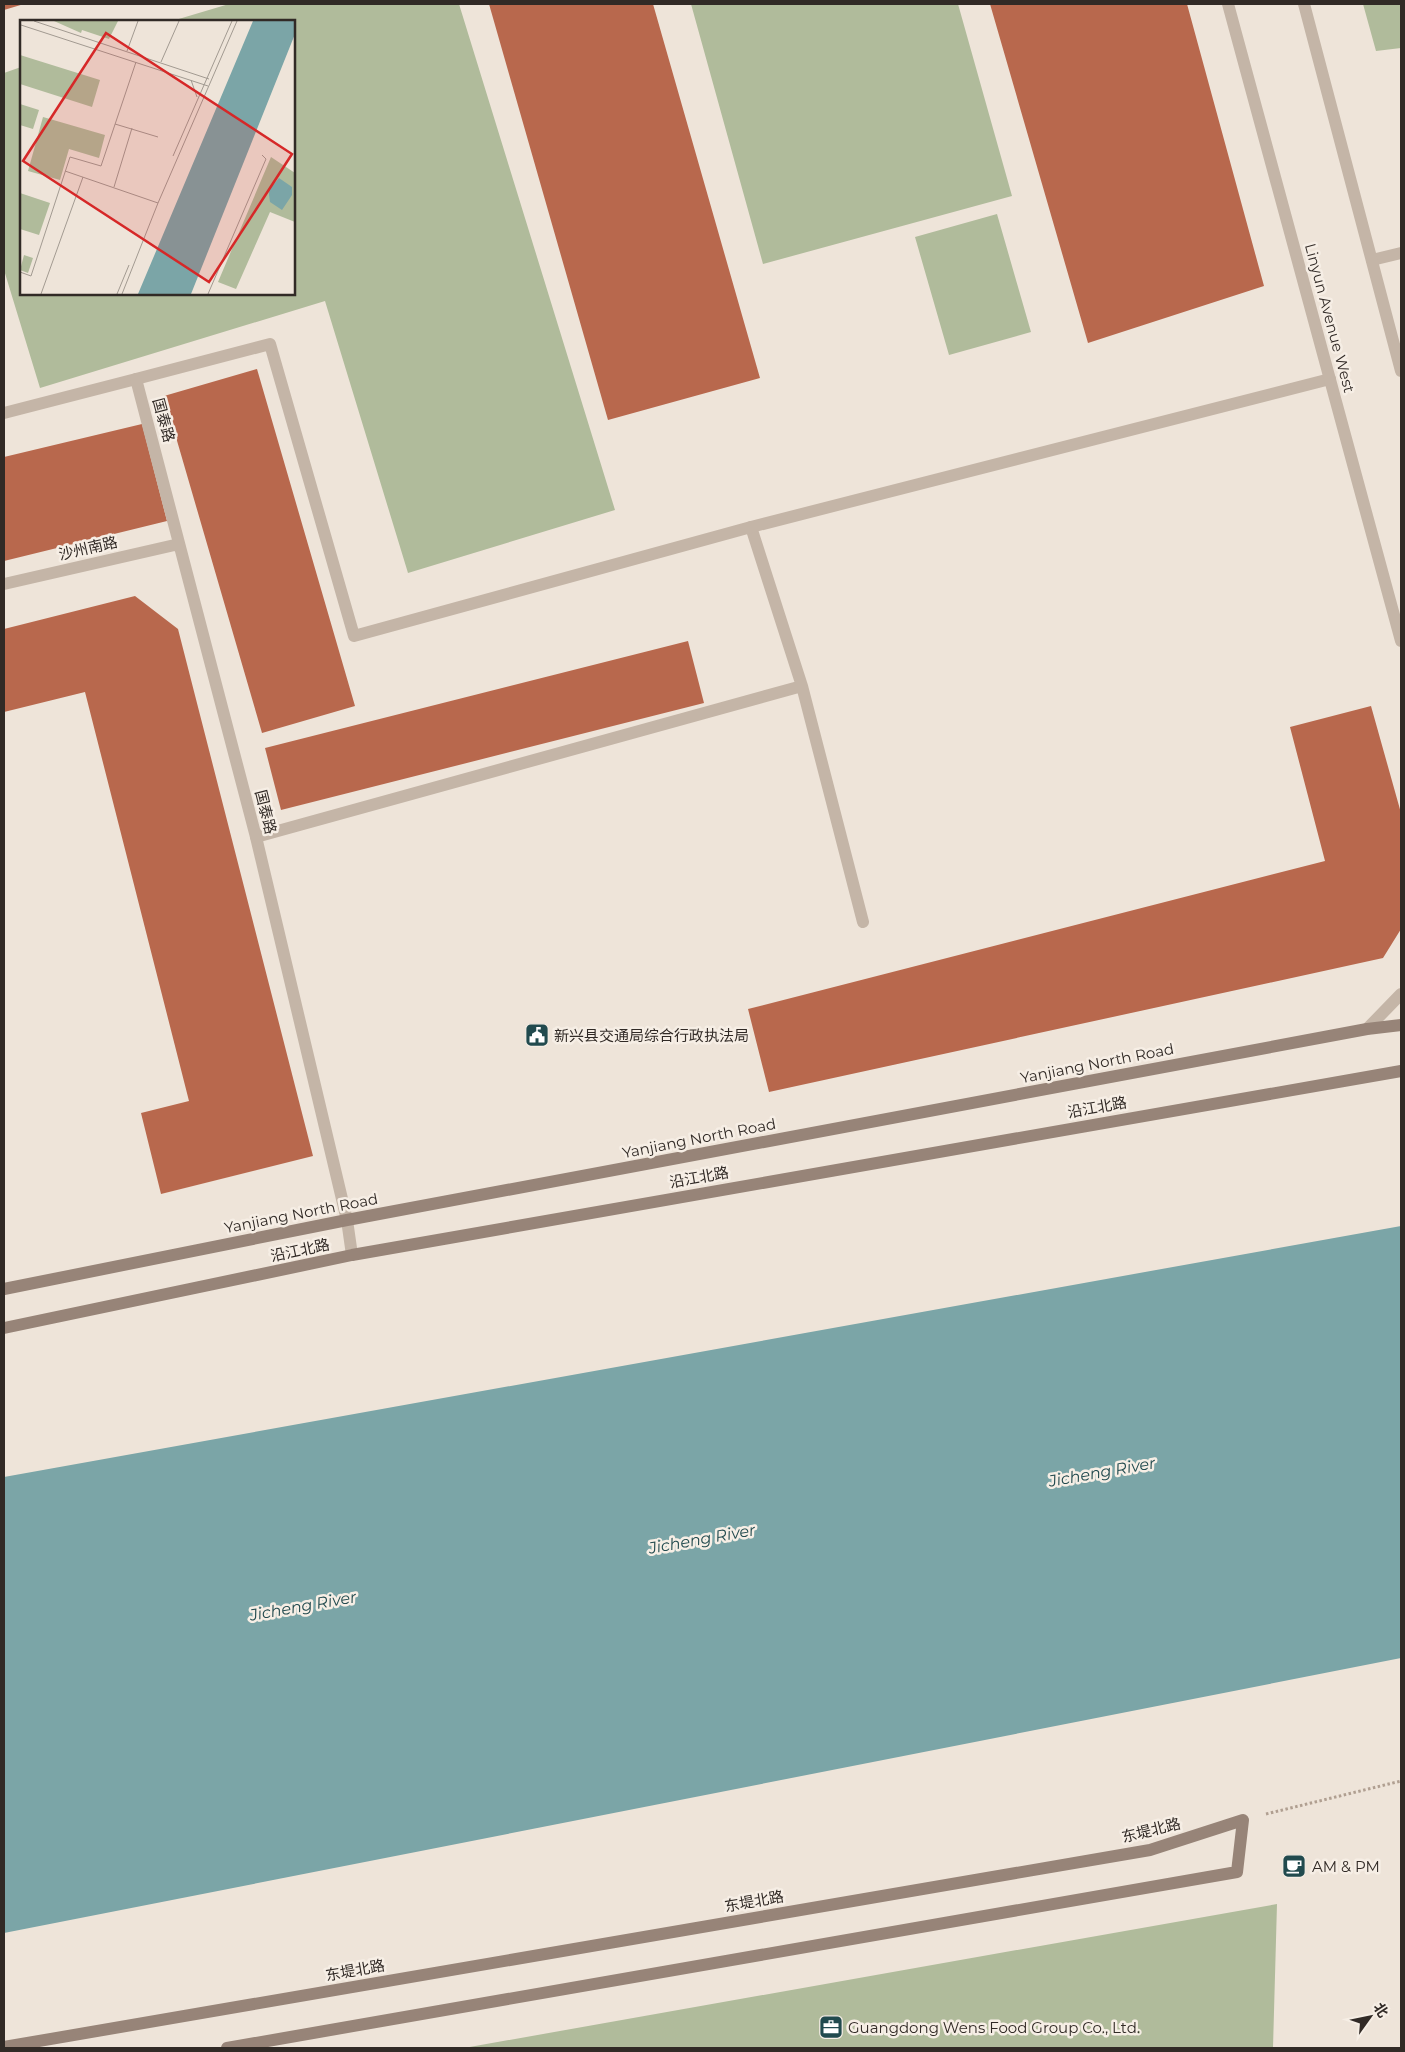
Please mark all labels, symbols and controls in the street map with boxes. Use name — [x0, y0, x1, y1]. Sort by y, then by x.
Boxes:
inset map — [20, 20, 295, 295]
street label: Linyun Avenue West — [1301, 241, 1359, 395]
street label: 国泰路 — [149, 396, 179, 444]
street label: 沙州南路 — [57, 532, 119, 564]
street label: 国泰路 — [251, 788, 281, 836]
public building icon: 新兴县交通局综合行政执法局 — [524, 1022, 550, 1048]
place label: 新兴县交通局综合行政执法局 — [554, 1026, 749, 1045]
street label: Yanjiang North Road — [1019, 1039, 1175, 1087]
street label: 沿江北路 — [1066, 1092, 1128, 1122]
street label: Yanjiang North Road — [621, 1114, 777, 1162]
street label: 沿江北路 — [668, 1162, 730, 1192]
street label: Yanjiang North Road — [223, 1189, 379, 1237]
street label: 沿江北路 — [269, 1234, 331, 1266]
water label: Jicheng River — [1046, 1453, 1157, 1491]
water label: Jicheng River — [646, 1520, 757, 1558]
water label: Jicheng River — [247, 1587, 358, 1625]
street label: 东堤北路 — [1120, 1814, 1182, 1846]
cafe icon: AM & PM — [1281, 1853, 1307, 1879]
place label: AM & PM — [1312, 1857, 1380, 1876]
street label: 东堤北路 — [723, 1886, 785, 1916]
street label: 东堤北路 — [324, 1955, 386, 1985]
north arrow — [1345, 1992, 1395, 2042]
text: 北 — [1370, 1999, 1392, 2021]
office icon: Guangdong Wens Food Group Co., Ltd. — [818, 2014, 844, 2040]
place label: Guangdong Wens Food Group Co., Ltd. — [848, 2018, 1140, 2037]

